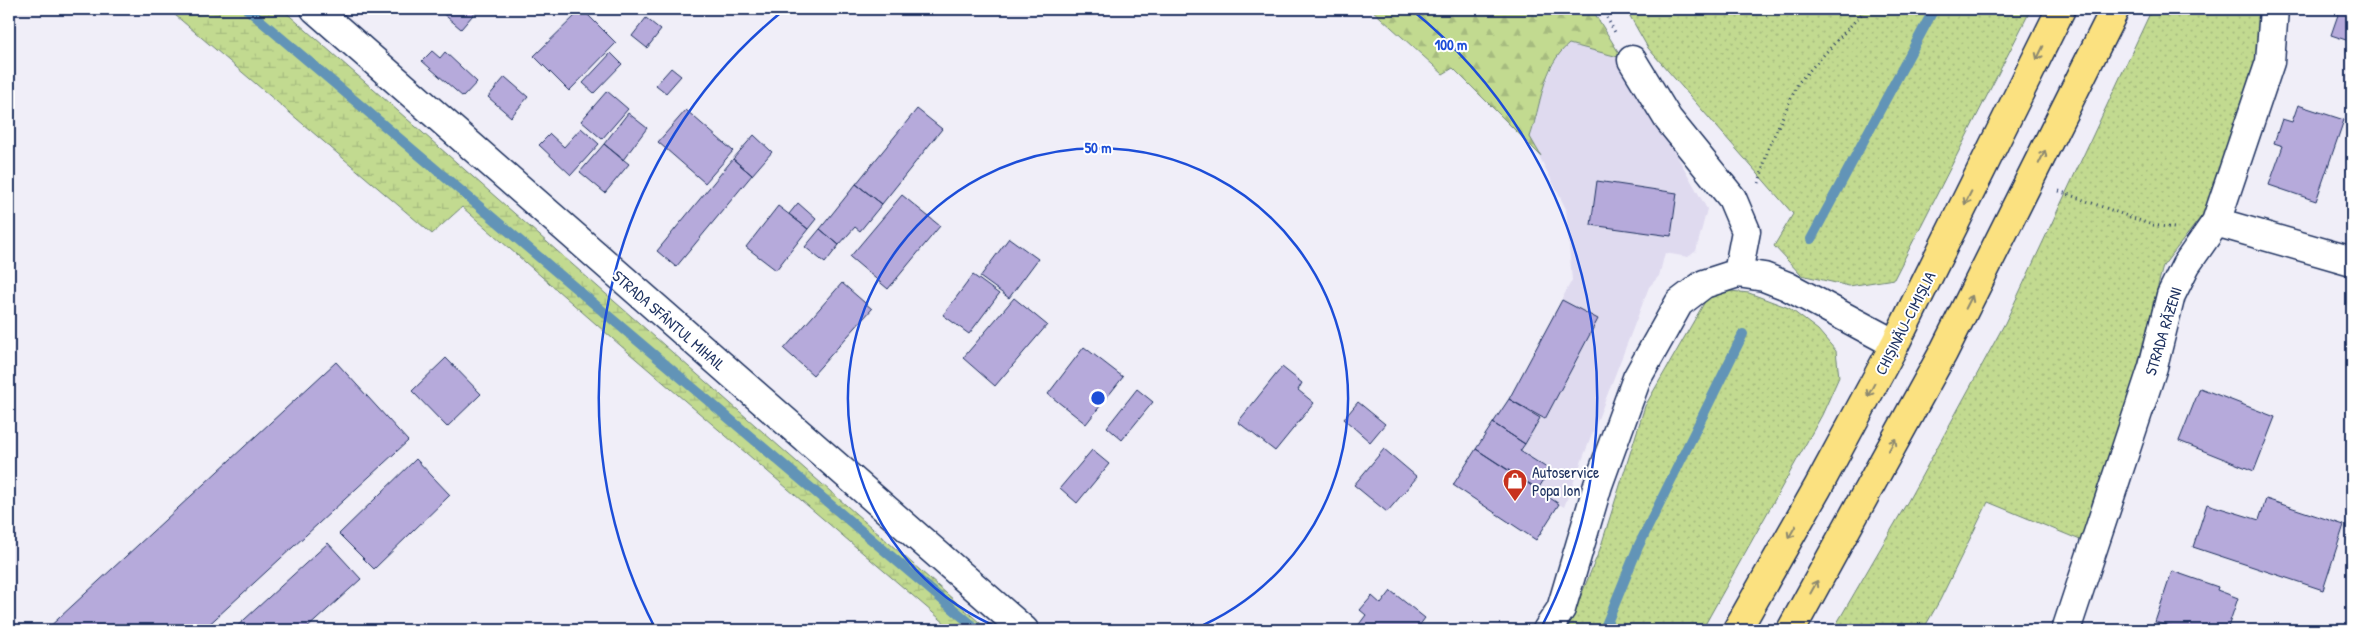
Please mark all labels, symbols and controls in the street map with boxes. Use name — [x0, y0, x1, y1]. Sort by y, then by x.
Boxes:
text: 100 m — [1435, 34, 1467, 55]
one-way arrow — [2035, 45, 2045, 60]
text: 50 m — [1085, 137, 1111, 158]
one-way arrow — [2038, 150, 2047, 165]
one-way arrow — [1963, 191, 1973, 206]
street label: STRADA SFÂNTUL MIHAIL — [608, 265, 730, 375]
street label: CHIȘINĂU-CIMIȘLIA — [1869, 267, 1941, 379]
street label: STRADA RĂZENI — [2139, 284, 2187, 378]
one-way arrow — [1965, 295, 1974, 310]
one-way arrow — [1866, 382, 1875, 397]
centre of rings — [1089, 389, 1107, 407]
one-way arrow — [1888, 438, 1897, 453]
place label: Autoservice Popa Ion — [1532, 461, 1600, 501]
shop icon: Autoservice Popa Ion — [1502, 468, 1528, 502]
one-way arrow — [1787, 525, 1797, 539]
one-way arrow — [1809, 580, 1819, 595]

